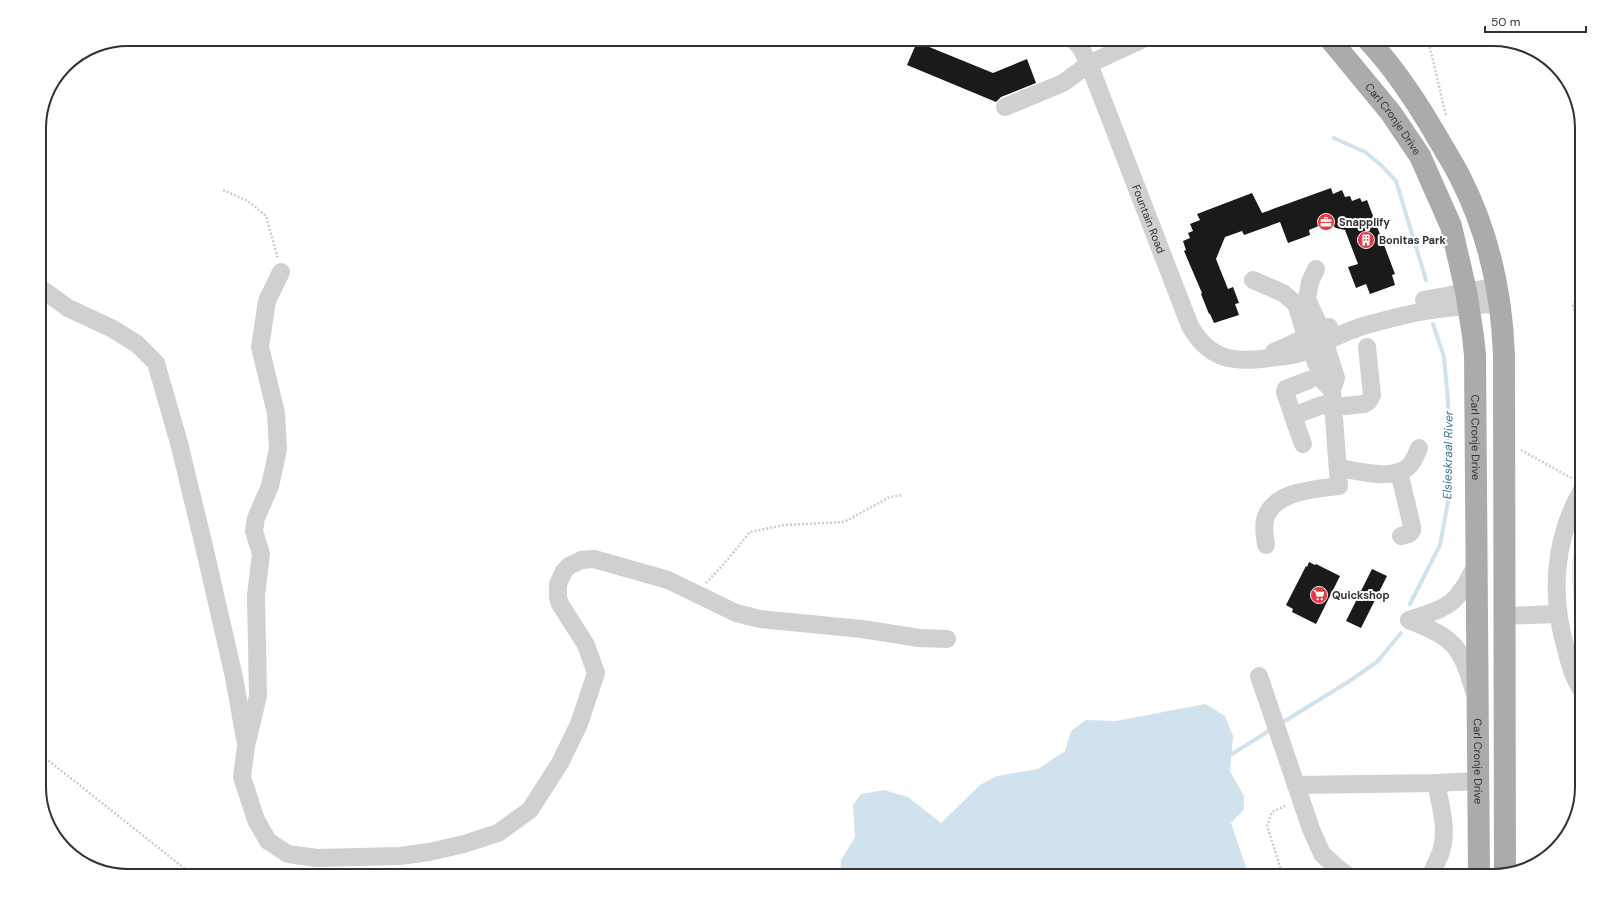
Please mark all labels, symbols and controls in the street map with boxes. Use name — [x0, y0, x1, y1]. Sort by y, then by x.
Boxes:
scale bar — [1485, 8, 1586, 34]
text: 50 m — [1491, 14, 1520, 30]
street label: Carl Cronje Drive — [1362, 80, 1424, 158]
street label: Fountain Road — [1129, 183, 1168, 255]
office icon: Snapplify — [1316, 212, 1336, 232]
place label: Snapplify — [1339, 215, 1390, 229]
building icon: Bonitas Park — [1356, 230, 1376, 250]
place label: Bonitas Park — [1379, 233, 1447, 247]
street label: Carl Cronje Drive — [1468, 394, 1483, 480]
water label: Elsieskraal River — [1439, 410, 1457, 499]
supermarket icon: Quickshop — [1309, 585, 1329, 605]
place label: Quickshop — [1332, 588, 1390, 602]
street label: Carl Cronje Drive — [1471, 718, 1485, 804]

